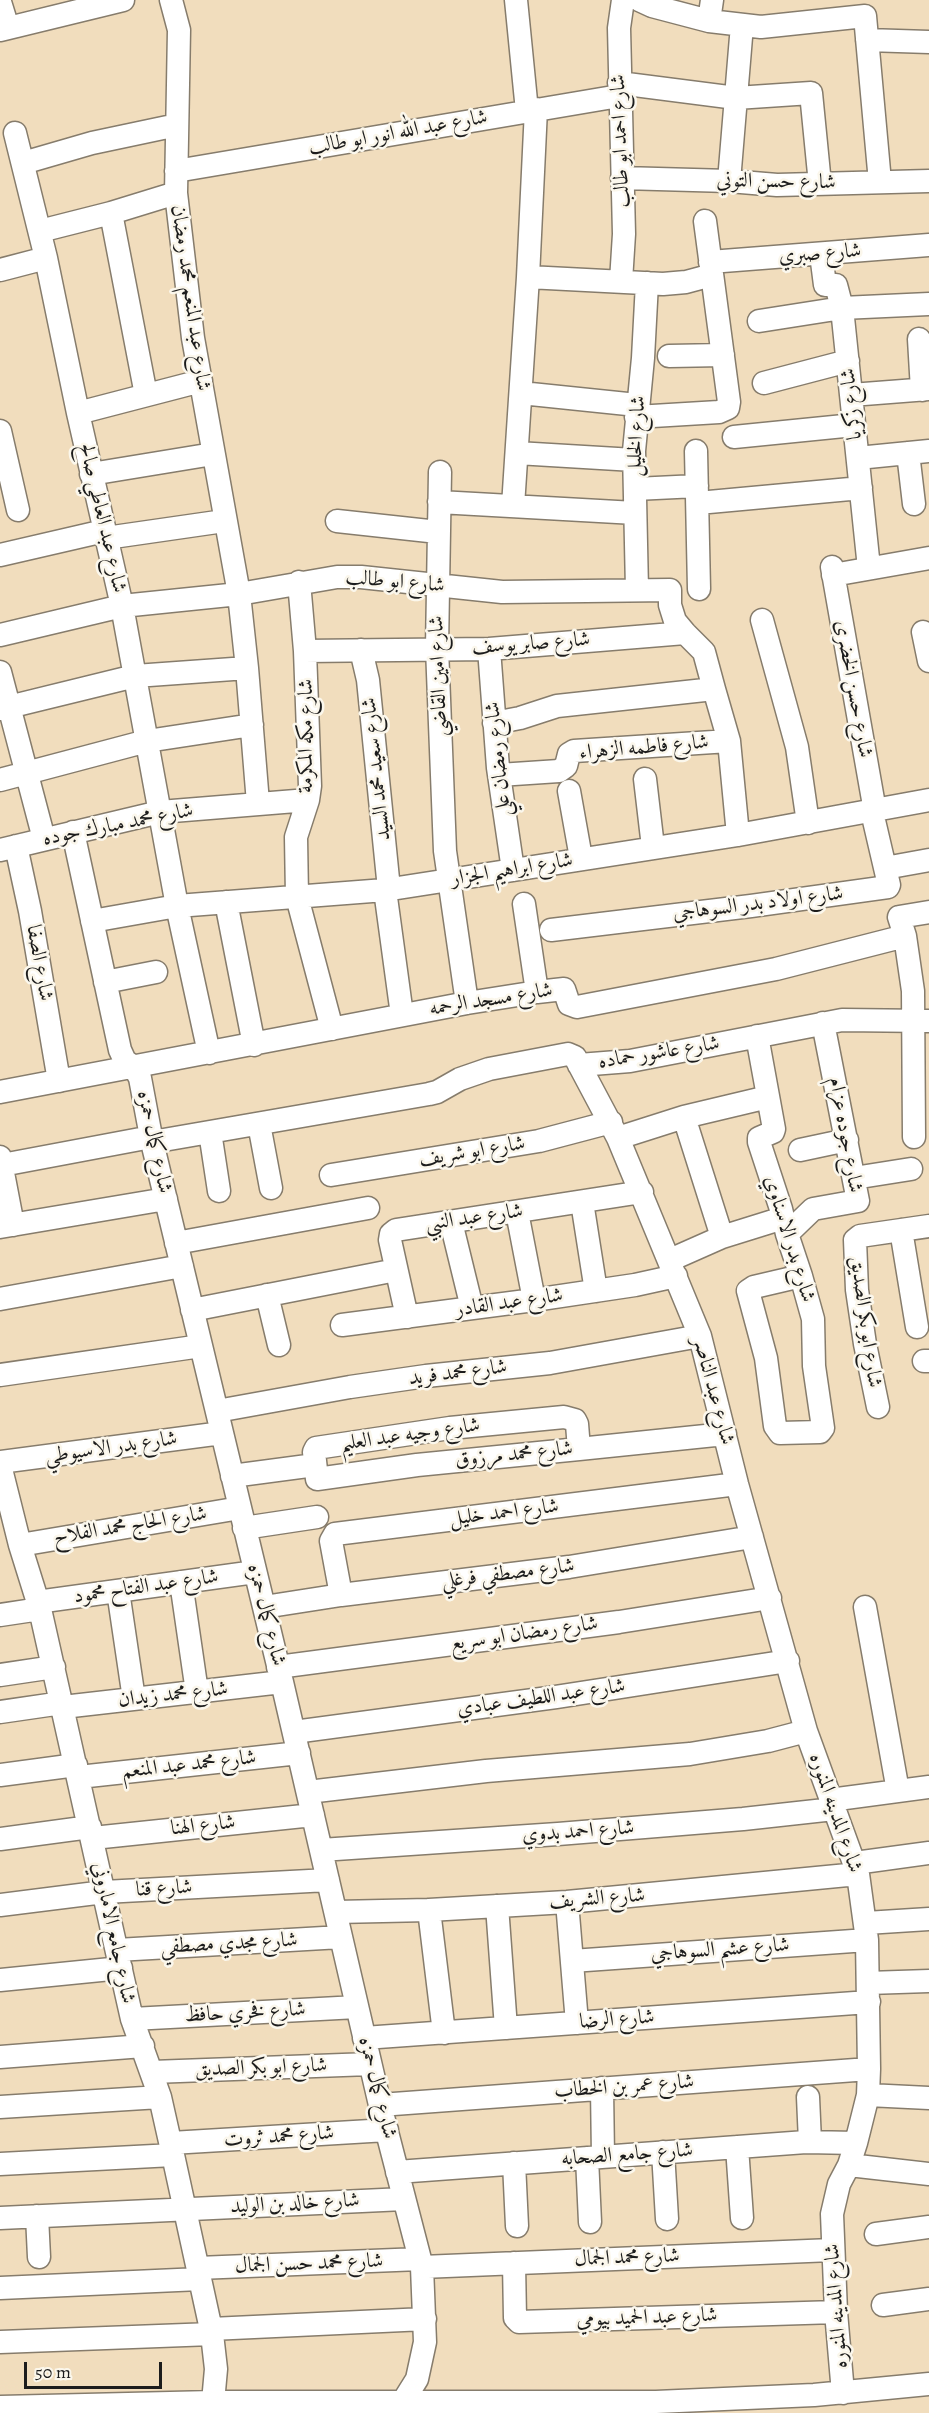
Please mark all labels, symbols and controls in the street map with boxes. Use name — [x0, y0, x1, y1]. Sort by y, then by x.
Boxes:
street label: شارع احمد ابو طالب — [606, 74, 636, 208]
street label: شارع عبد الله انور ابو طالب — [307, 105, 489, 161]
street label: شارع حسن التوني — [716, 168, 836, 196]
street label: شارع عبد المنعم محمد رمضان — [164, 203, 216, 393]
street label: شارع صبري — [778, 239, 862, 269]
street label: شارع زكريا — [836, 367, 868, 441]
street label: شارع الخليل — [622, 395, 652, 477]
street label: شارع عبد العاطي صالح — [73, 441, 131, 595]
street label: شارع ابو طالب — [344, 565, 446, 599]
street label: شارع امين القاضي — [424, 615, 454, 737]
street label: شارع حسن الخضرى — [828, 618, 878, 760]
street label: شارع صابر يوسف — [471, 627, 591, 661]
street label: شارع مكه المكرمة — [294, 679, 320, 793]
street label: شارع سعيد محمد السيد — [357, 696, 397, 842]
street label: شارع رمضان علي — [480, 700, 518, 818]
street label: شارع فاطمه الزهراء — [578, 730, 710, 766]
street label: شارع محمد مبارك جوده — [41, 798, 195, 852]
street label: شارع ابراهيم الجزار — [449, 848, 575, 892]
street label: شارع اولاد بدر السوهاجي — [671, 881, 845, 927]
street label: شارع الصفا — [20, 923, 58, 1003]
street label: شارع مسجد الرحمه — [428, 978, 554, 1022]
street label: شارع عاشور حماده — [596, 1031, 722, 1075]
street label: شارع جوده عزام — [822, 1075, 868, 1195]
street label: شارع كمال حمزه — [131, 1088, 177, 1196]
street label: شارع ابو شريف — [417, 1131, 527, 1173]
street label: شارع بدر الاسناوي — [758, 1173, 820, 1305]
street label: شارع عبد النبي — [424, 1199, 524, 1237]
street label: شارع ابو بكر الصديق — [843, 1255, 887, 1389]
street label: شارع عبد القادر — [453, 1283, 565, 1323]
street label: شارع عبد الناصر — [686, 1334, 740, 1448]
street label: شارع محمد فريد — [407, 1354, 509, 1392]
street label: شارع وجيه عبد العليم — [338, 1413, 482, 1457]
street label: شارع بدر الاسيوطي — [43, 1426, 179, 1470]
street label: شارع محمد مرزوق — [454, 1436, 574, 1474]
street label: شارع احمد خليل — [448, 1494, 560, 1532]
street label: شارع الحاج محمد الفلاح — [51, 1501, 209, 1551]
street label: شارع مصطفي فرغلي — [440, 1553, 576, 1595]
street label: شارع كمال حمزه — [241, 1561, 291, 1669]
street label: شارع عبد الفتاح محمود — [72, 1564, 220, 1610]
street label: شارع رمضان ابو سريع — [448, 1611, 600, 1657]
street label: شارع عبد اللطيف عبادي — [455, 1674, 627, 1722]
street label: شارع محمد زيدان — [117, 1677, 229, 1713]
street label: شارع محمد عبد المنعم — [121, 1745, 257, 1785]
street label: شارع المدينه المنوره — [803, 1750, 867, 1876]
street label: شارع الهنا — [169, 1810, 237, 1842]
street label: شارع احمد بدوي — [521, 1816, 635, 1848]
street label: شارع جامع الاماروني — [86, 1860, 140, 2006]
street label: شارع قنا — [135, 1875, 193, 1903]
street label: شارع الشريف — [548, 1883, 646, 1915]
street label: شارع مجدي مصطفي — [160, 1928, 298, 1960]
street label: شارع عشم السوهاجي — [650, 1933, 790, 1967]
street label: شارع فخري حافظ — [184, 1997, 306, 2029]
street label: شارع الرضا — [579, 2005, 655, 2035]
street label: شارع كمال حمزه — [352, 2034, 402, 2142]
street label: شارع ابو بكر الصديق — [194, 2053, 328, 2083]
street label: شارع عمر بن الخطاب — [553, 2070, 695, 2104]
street label: شارع محمد ثروت — [223, 2121, 335, 2153]
street label: شارع جامع الصحابه — [560, 2138, 694, 2172]
street label: شارع خالد بن الوليد — [230, 2188, 360, 2220]
street label: شارع المدينه المنوره — [820, 2243, 854, 2369]
street label: شارع محمد الجمال — [574, 2244, 680, 2272]
street label: شارع محمد حسن الجمال — [234, 2249, 384, 2279]
street label: شارع عبد الحميد بيومي — [576, 2303, 718, 2333]
scale bar — [27, 2350, 165, 2388]
text: 50 m — [35, 2360, 71, 2384]

